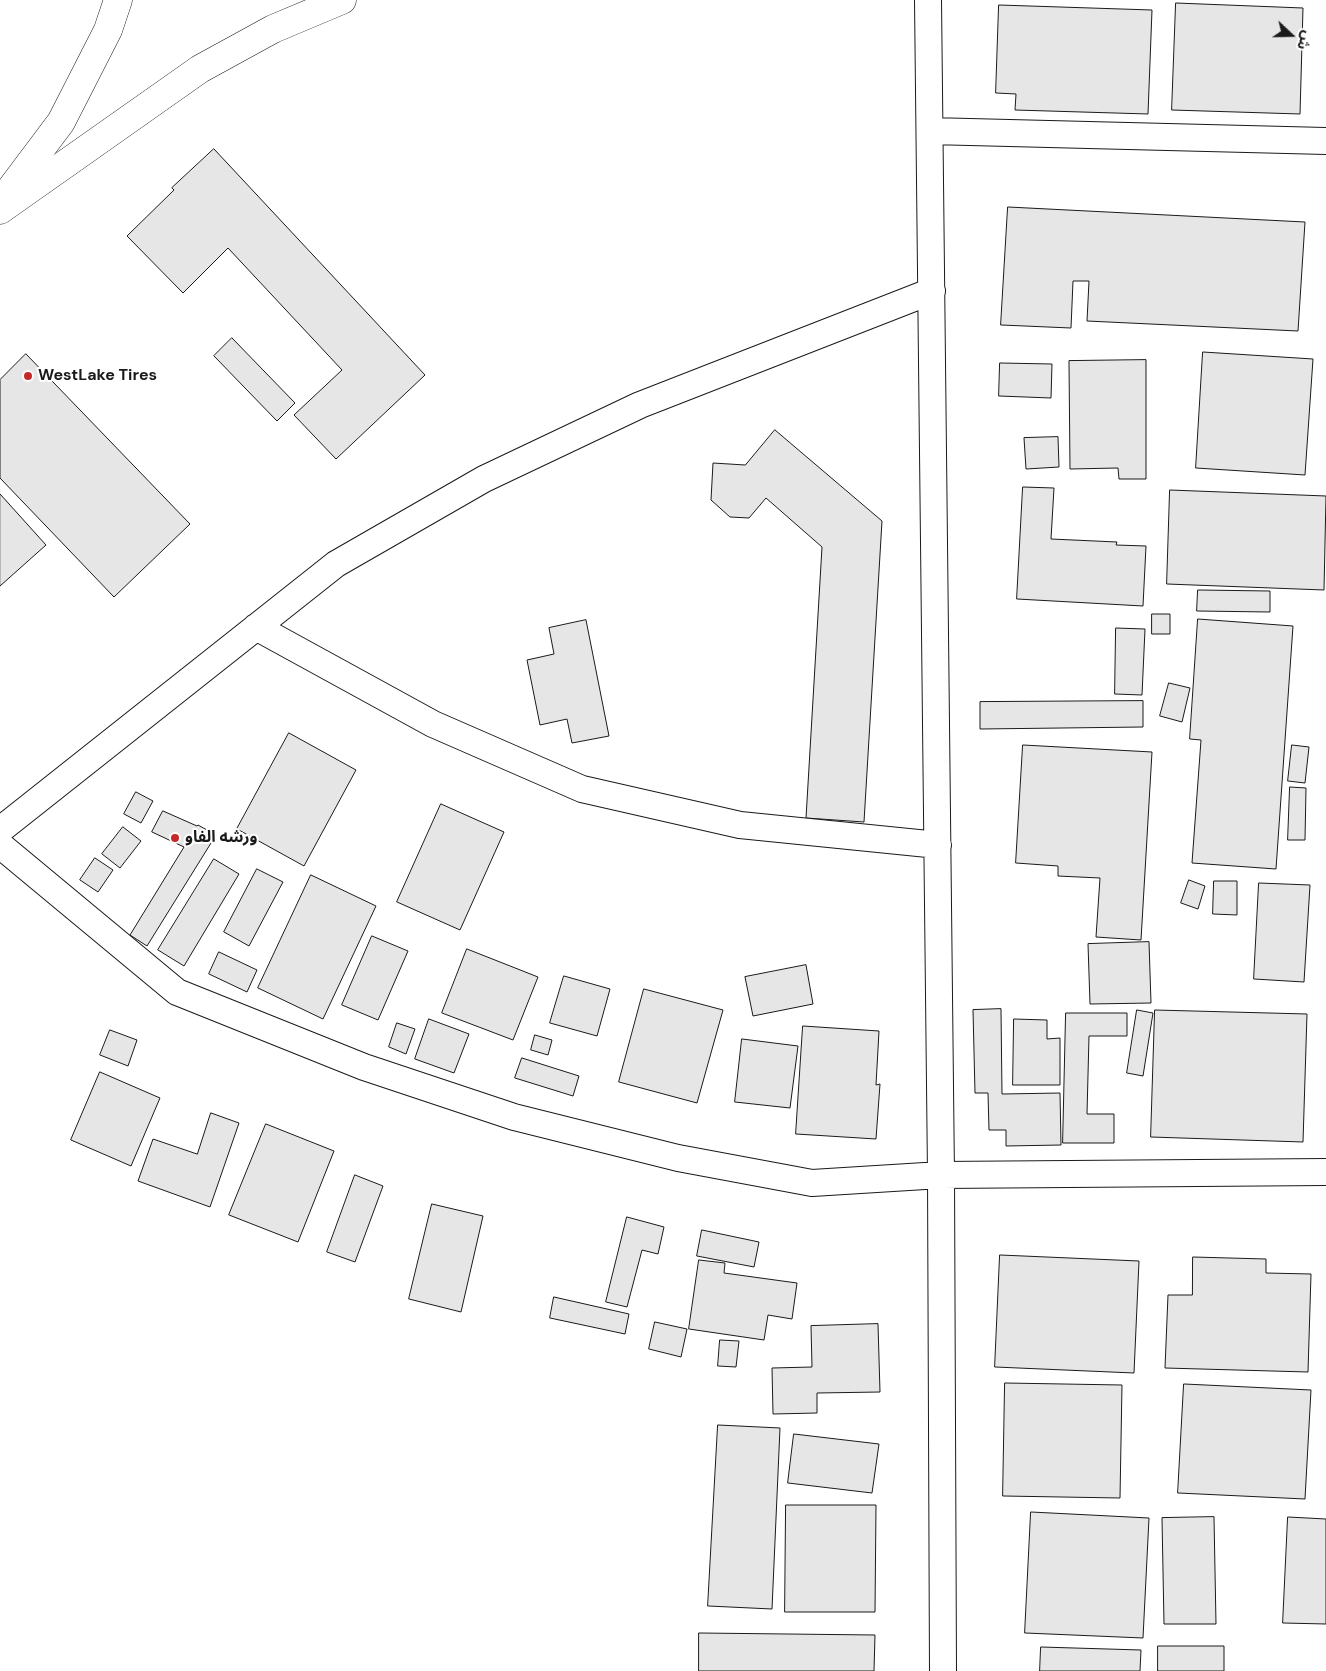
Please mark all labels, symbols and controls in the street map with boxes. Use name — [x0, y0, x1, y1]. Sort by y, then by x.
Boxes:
north arrow — [1266, 10, 1316, 60]
text: ش — [1293, 28, 1317, 53]
place label: WestLake Tires — [38, 366, 157, 386]
marker: WestLake Tires — [22, 370, 34, 382]
place label: ورشه الفاو — [185, 828, 258, 848]
marker: ورشه الفاو — [169, 832, 181, 844]

